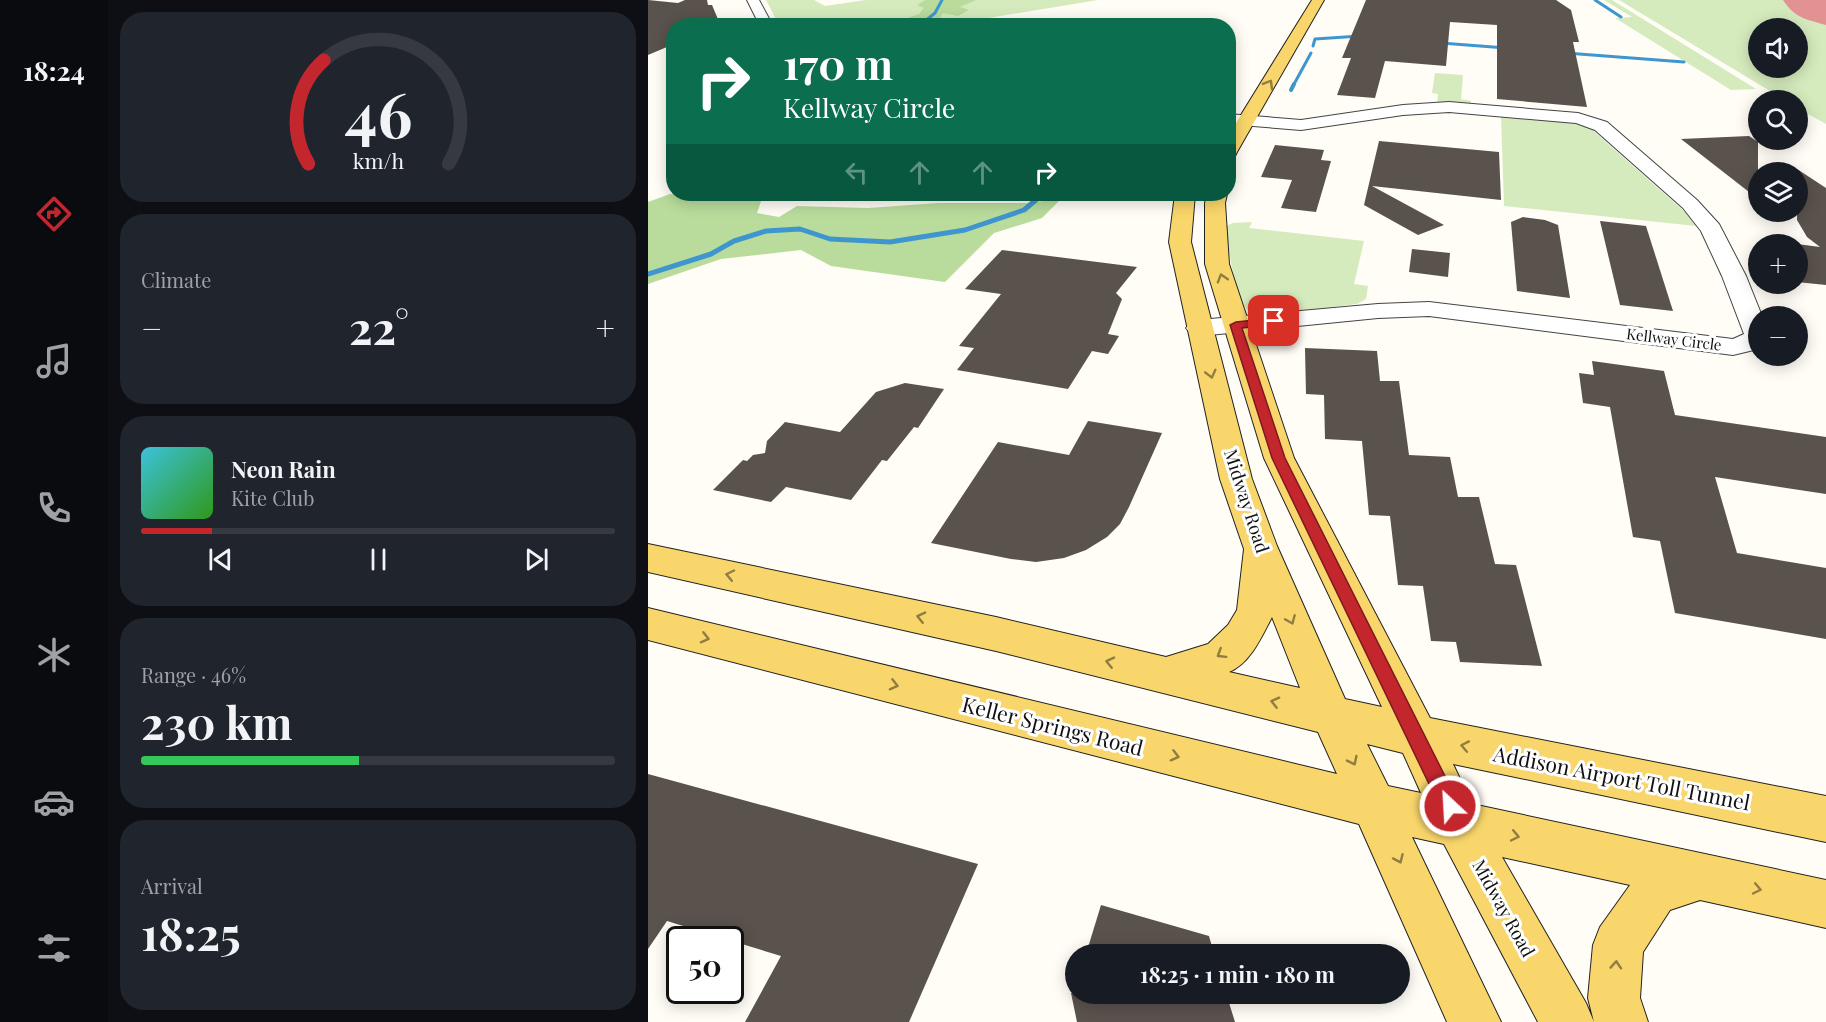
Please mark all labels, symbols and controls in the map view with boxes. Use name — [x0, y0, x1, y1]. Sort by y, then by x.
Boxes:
map controls — [1748, 18, 1808, 366]
button: sound — [1748, 18, 1808, 78]
text: 170 m — [783, 35, 893, 91]
icon: right — [684, 42, 762, 120]
text: 18:24 — [23, 52, 85, 88]
text: 46 — [344, 70, 412, 154]
one-way arrow — [1262, 80, 1273, 90]
text: Kellway Circle — [783, 89, 956, 125]
button: search — [1748, 90, 1808, 150]
text: km/h — [352, 146, 404, 174]
icon: left — [840, 156, 873, 189]
icon: ahead — [903, 156, 936, 189]
icon: ahead — [966, 156, 999, 189]
icon: right — [1029, 156, 1062, 189]
button: layers — [1748, 162, 1808, 222]
icon: directions — [33, 193, 75, 235]
button: + — [1748, 234, 1808, 294]
text: Climate — [141, 266, 211, 293]
one-way arrow — [1216, 273, 1229, 284]
pin — [1248, 295, 1299, 346]
text: 22° — [349, 296, 409, 356]
icon: arrive — [1257, 304, 1290, 337]
text: − — [141, 305, 162, 349]
text: + — [596, 305, 615, 349]
button: − — [1748, 306, 1808, 366]
street label: Kellway Circle — [1625, 323, 1723, 355]
icon: music — [33, 340, 75, 382]
one-way arrow — [1203, 369, 1216, 379]
street label: Midway Road — [1219, 446, 1275, 557]
text: Neon Rain — [231, 454, 336, 484]
text: Kite Club — [231, 484, 315, 511]
icon: phone — [33, 487, 75, 529]
icon: previous — [204, 543, 237, 576]
icon: pause — [362, 543, 395, 576]
icon: next — [520, 543, 553, 576]
one-way arrow — [725, 570, 735, 583]
one-way arrow — [916, 612, 926, 625]
one-way arrow — [1284, 613, 1296, 624]
one-way arrow — [700, 630, 710, 643]
icon: climate — [33, 634, 75, 676]
one-way arrow — [1217, 647, 1227, 659]
one-way arrow — [1106, 656, 1116, 669]
text: Range · 46% — [141, 661, 246, 688]
one-way arrow — [888, 678, 899, 690]
street label: Keller Springs Road — [960, 689, 1146, 761]
text: 230 km — [141, 691, 293, 751]
one-way arrow — [1270, 696, 1280, 709]
street label: Addison Airport Toll Tunnel — [1490, 738, 1753, 816]
one-way arrow — [1460, 740, 1470, 753]
one-way arrow — [1170, 748, 1180, 761]
one-way arrow — [1346, 754, 1358, 765]
position arrow — [1418, 774, 1482, 838]
icon: car — [33, 781, 75, 823]
one-way arrow — [1510, 829, 1520, 842]
one-way arrow — [1391, 853, 1403, 864]
street label: Midway Road — [1467, 855, 1541, 962]
text: Arrival — [141, 872, 203, 899]
one-way arrow — [1751, 882, 1761, 895]
text: 18:25 — [141, 902, 241, 962]
speed limit sign: 50 — [666, 926, 744, 1004]
icon: filters — [33, 927, 75, 969]
text: 18:25 · 1 min · 180 m — [1140, 959, 1335, 989]
one-way arrow — [1610, 960, 1623, 969]

